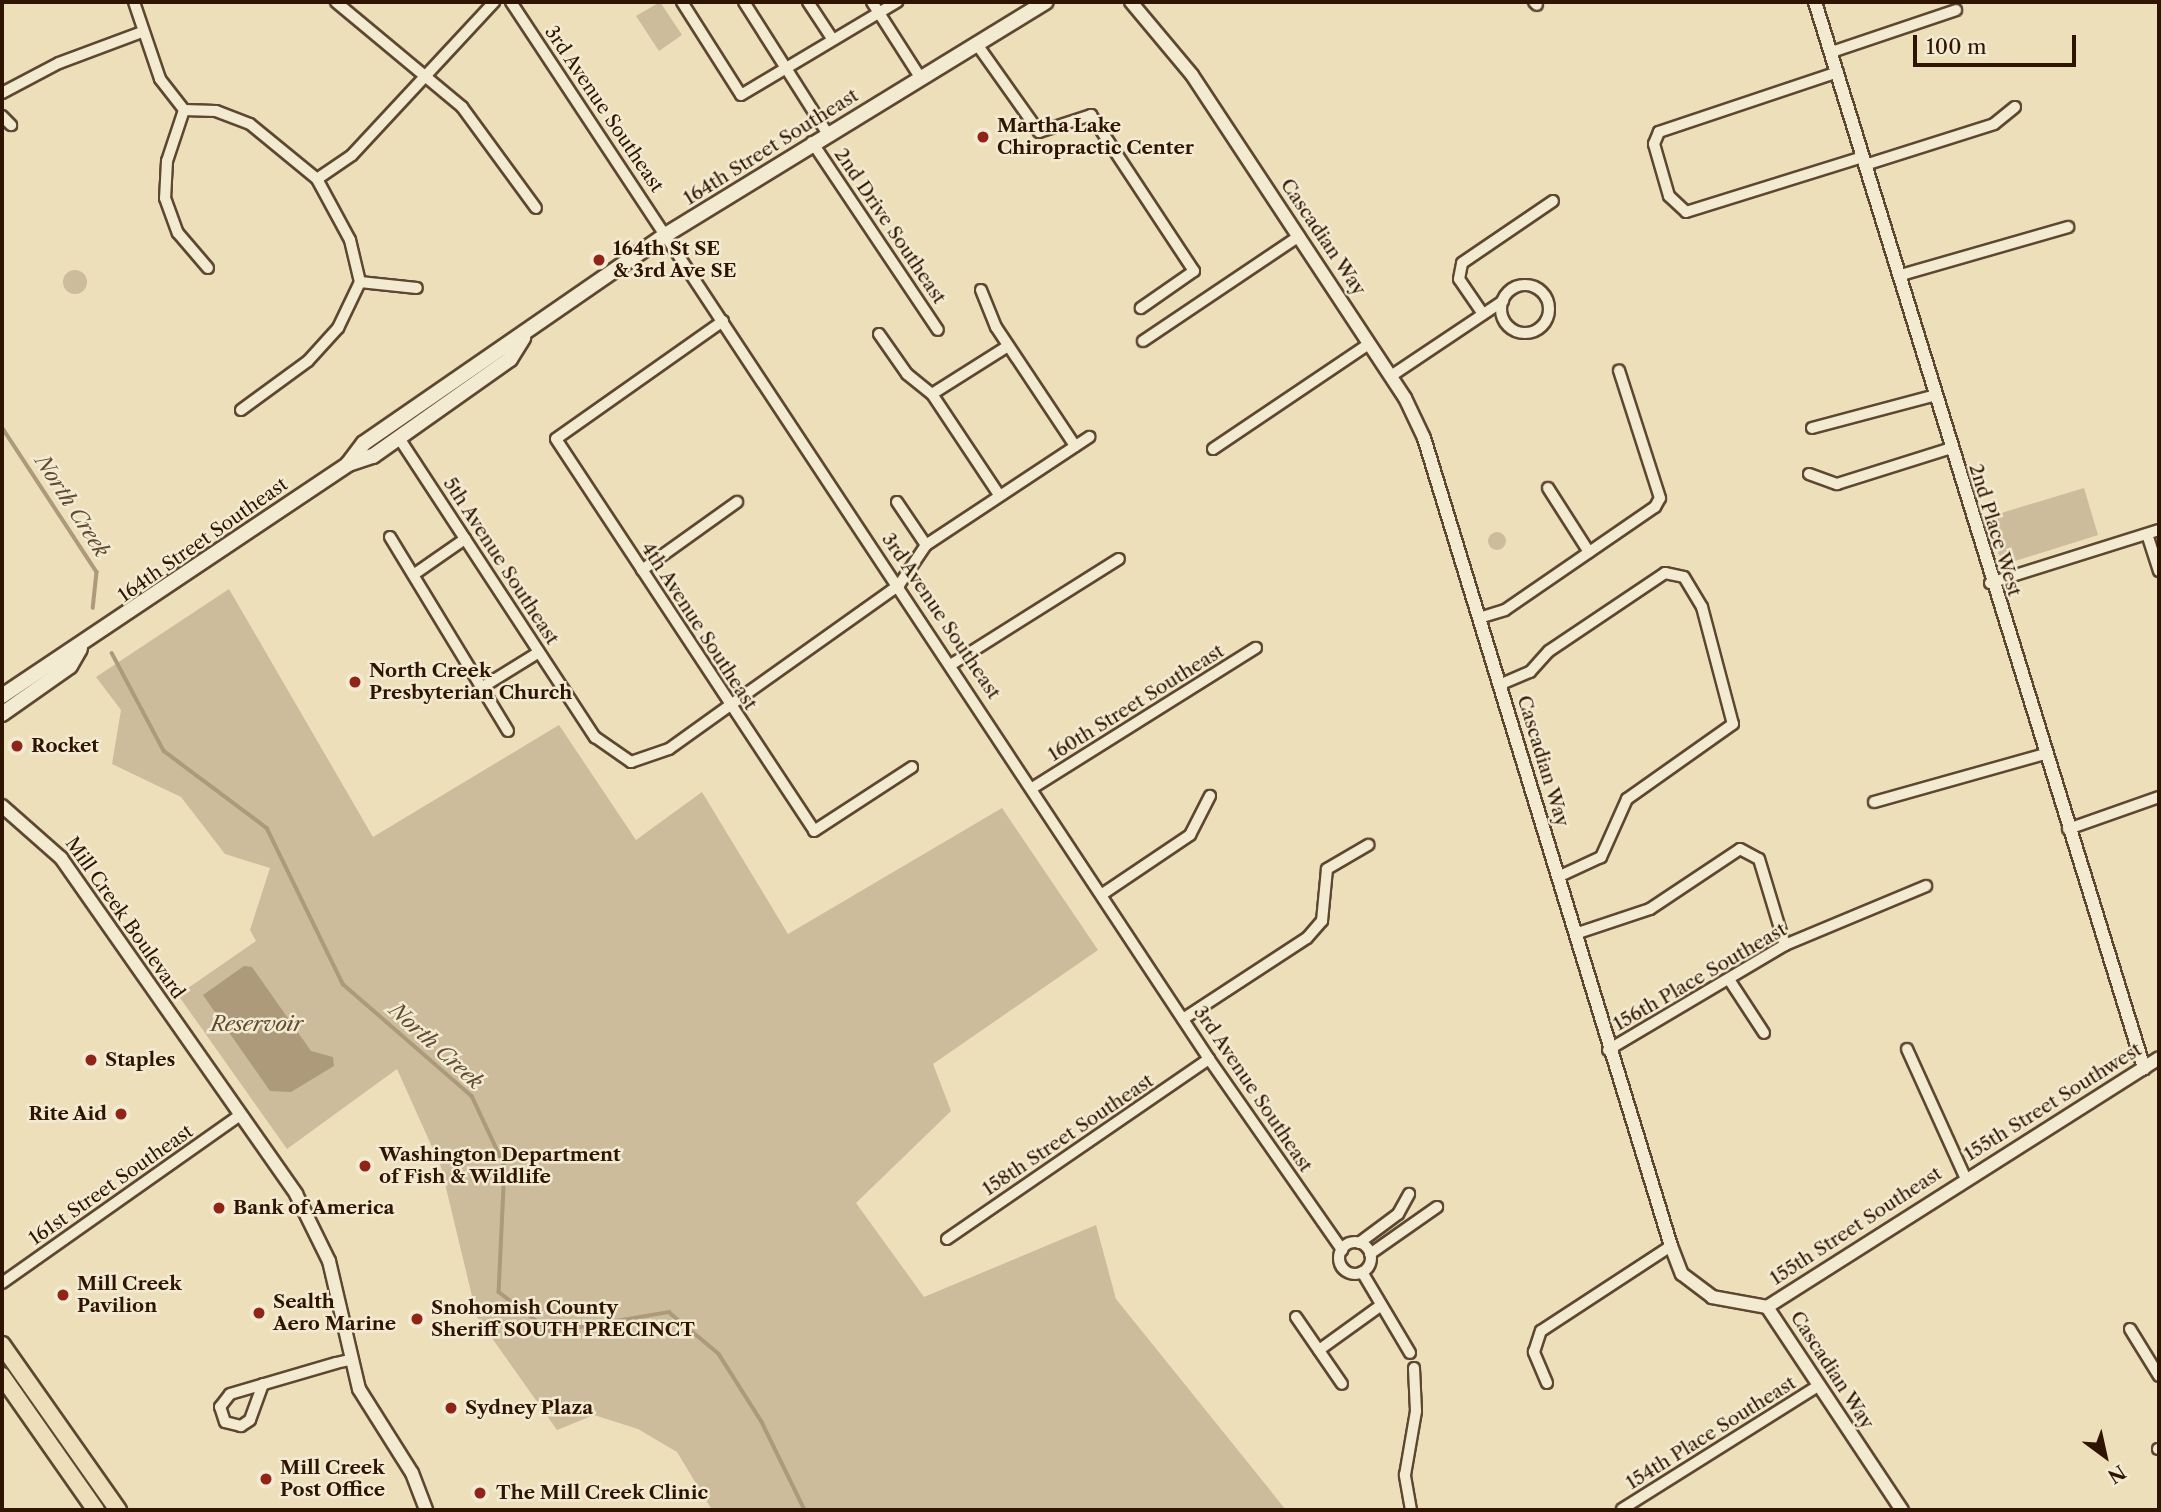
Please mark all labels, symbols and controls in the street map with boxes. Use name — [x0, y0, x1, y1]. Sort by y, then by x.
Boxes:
street label: 3rd Avenue Southeast — [540, 21, 668, 197]
scale bar — [1916, 21, 2079, 65]
text: 100 m — [1926, 34, 1987, 59]
street label: 164th Street Southeast — [679, 84, 863, 210]
place label: Martha Lake Chiropractic Center — [997, 115, 1194, 159]
marker: Martha Lake Chiropractic Center — [975, 129, 991, 145]
street label: 2nd Drive Southeast — [829, 144, 951, 308]
street label: Cascadian Way — [1275, 174, 1371, 300]
place label: 164th St SE & 3rd Ave SE — [613, 238, 737, 282]
marker: 164th St SE & 3rd Ave SE — [591, 252, 607, 268]
water label: North Creek — [30, 450, 114, 562]
street label: 2nd Place West — [1964, 461, 2026, 599]
street label: 164th Street Southeast — [114, 473, 292, 607]
street label: 5th Avenue Southeast — [438, 473, 564, 649]
street label: 3rd Avenue Southeast — [877, 528, 1005, 704]
street label: 4th Avenue Southeast — [636, 538, 762, 714]
street label: 160th Street Southeast — [1044, 640, 1228, 766]
place label: North Creek Presbyterian Church — [369, 660, 572, 704]
marker: North Creek Presbyterian Church — [347, 674, 363, 690]
street label: Cascadian Way — [1512, 692, 1574, 830]
place label: Rocket — [31, 735, 99, 757]
marker: Rocket — [9, 738, 25, 754]
street label: Mill Creek Boulevard — [60, 833, 190, 1003]
street label: 156th Place Southeast — [1609, 918, 1791, 1036]
water label: North Creek — [384, 997, 488, 1095]
street label: 3rd Avenue Southeast — [1189, 1001, 1317, 1177]
water label: Reservoir — [211, 1011, 303, 1037]
street label: 155th Street Southwest — [1960, 1038, 2146, 1166]
place label: Staples — [105, 1049, 175, 1071]
marker: Staples — [83, 1052, 99, 1068]
street label: 158th Street Southeast — [978, 1069, 1158, 1201]
place label: Rite Aid — [28, 1103, 107, 1125]
marker: Rite Aid — [113, 1106, 129, 1122]
street label: 161st Street Southeast — [25, 1120, 197, 1250]
place label: Washington Department of Fish & Wildlife — [379, 1144, 621, 1188]
marker: Washington Department of Fish & Wildlife — [357, 1158, 373, 1174]
street label: 155th Street Southeast — [1766, 1162, 1946, 1290]
place label: Bank of America — [233, 1197, 396, 1219]
marker: Bank of America — [211, 1200, 227, 1216]
place label: Mill Creek Pavilion — [77, 1273, 182, 1317]
marker: Mill Creek Pavilion — [55, 1287, 71, 1303]
place label: Sealth Aero Marine — [273, 1291, 396, 1335]
place label: Snohomish County Sheriff SOUTH PRECINCT — [431, 1297, 695, 1341]
marker: Sealth Aero Marine — [251, 1305, 267, 1321]
street label: Cascadian Way — [1785, 1307, 1879, 1433]
marker: Snohomish County Sheriff SOUTH PRECINCT — [409, 1311, 425, 1327]
street label: 154th Place Southeast — [1622, 1371, 1800, 1495]
place label: Sydney Plaza — [465, 1397, 594, 1419]
marker: Sydney Plaza — [443, 1400, 459, 1416]
north arrow — [2070, 1421, 2140, 1491]
place label: Mill Creek Post Office — [280, 1457, 385, 1501]
text: N — [2104, 1460, 2130, 1488]
marker: Mill Creek Post Office — [258, 1471, 274, 1487]
place label: The Mill Creek Clinic — [496, 1482, 708, 1504]
marker: The Mill Creek Clinic — [470, 1483, 490, 1503]

